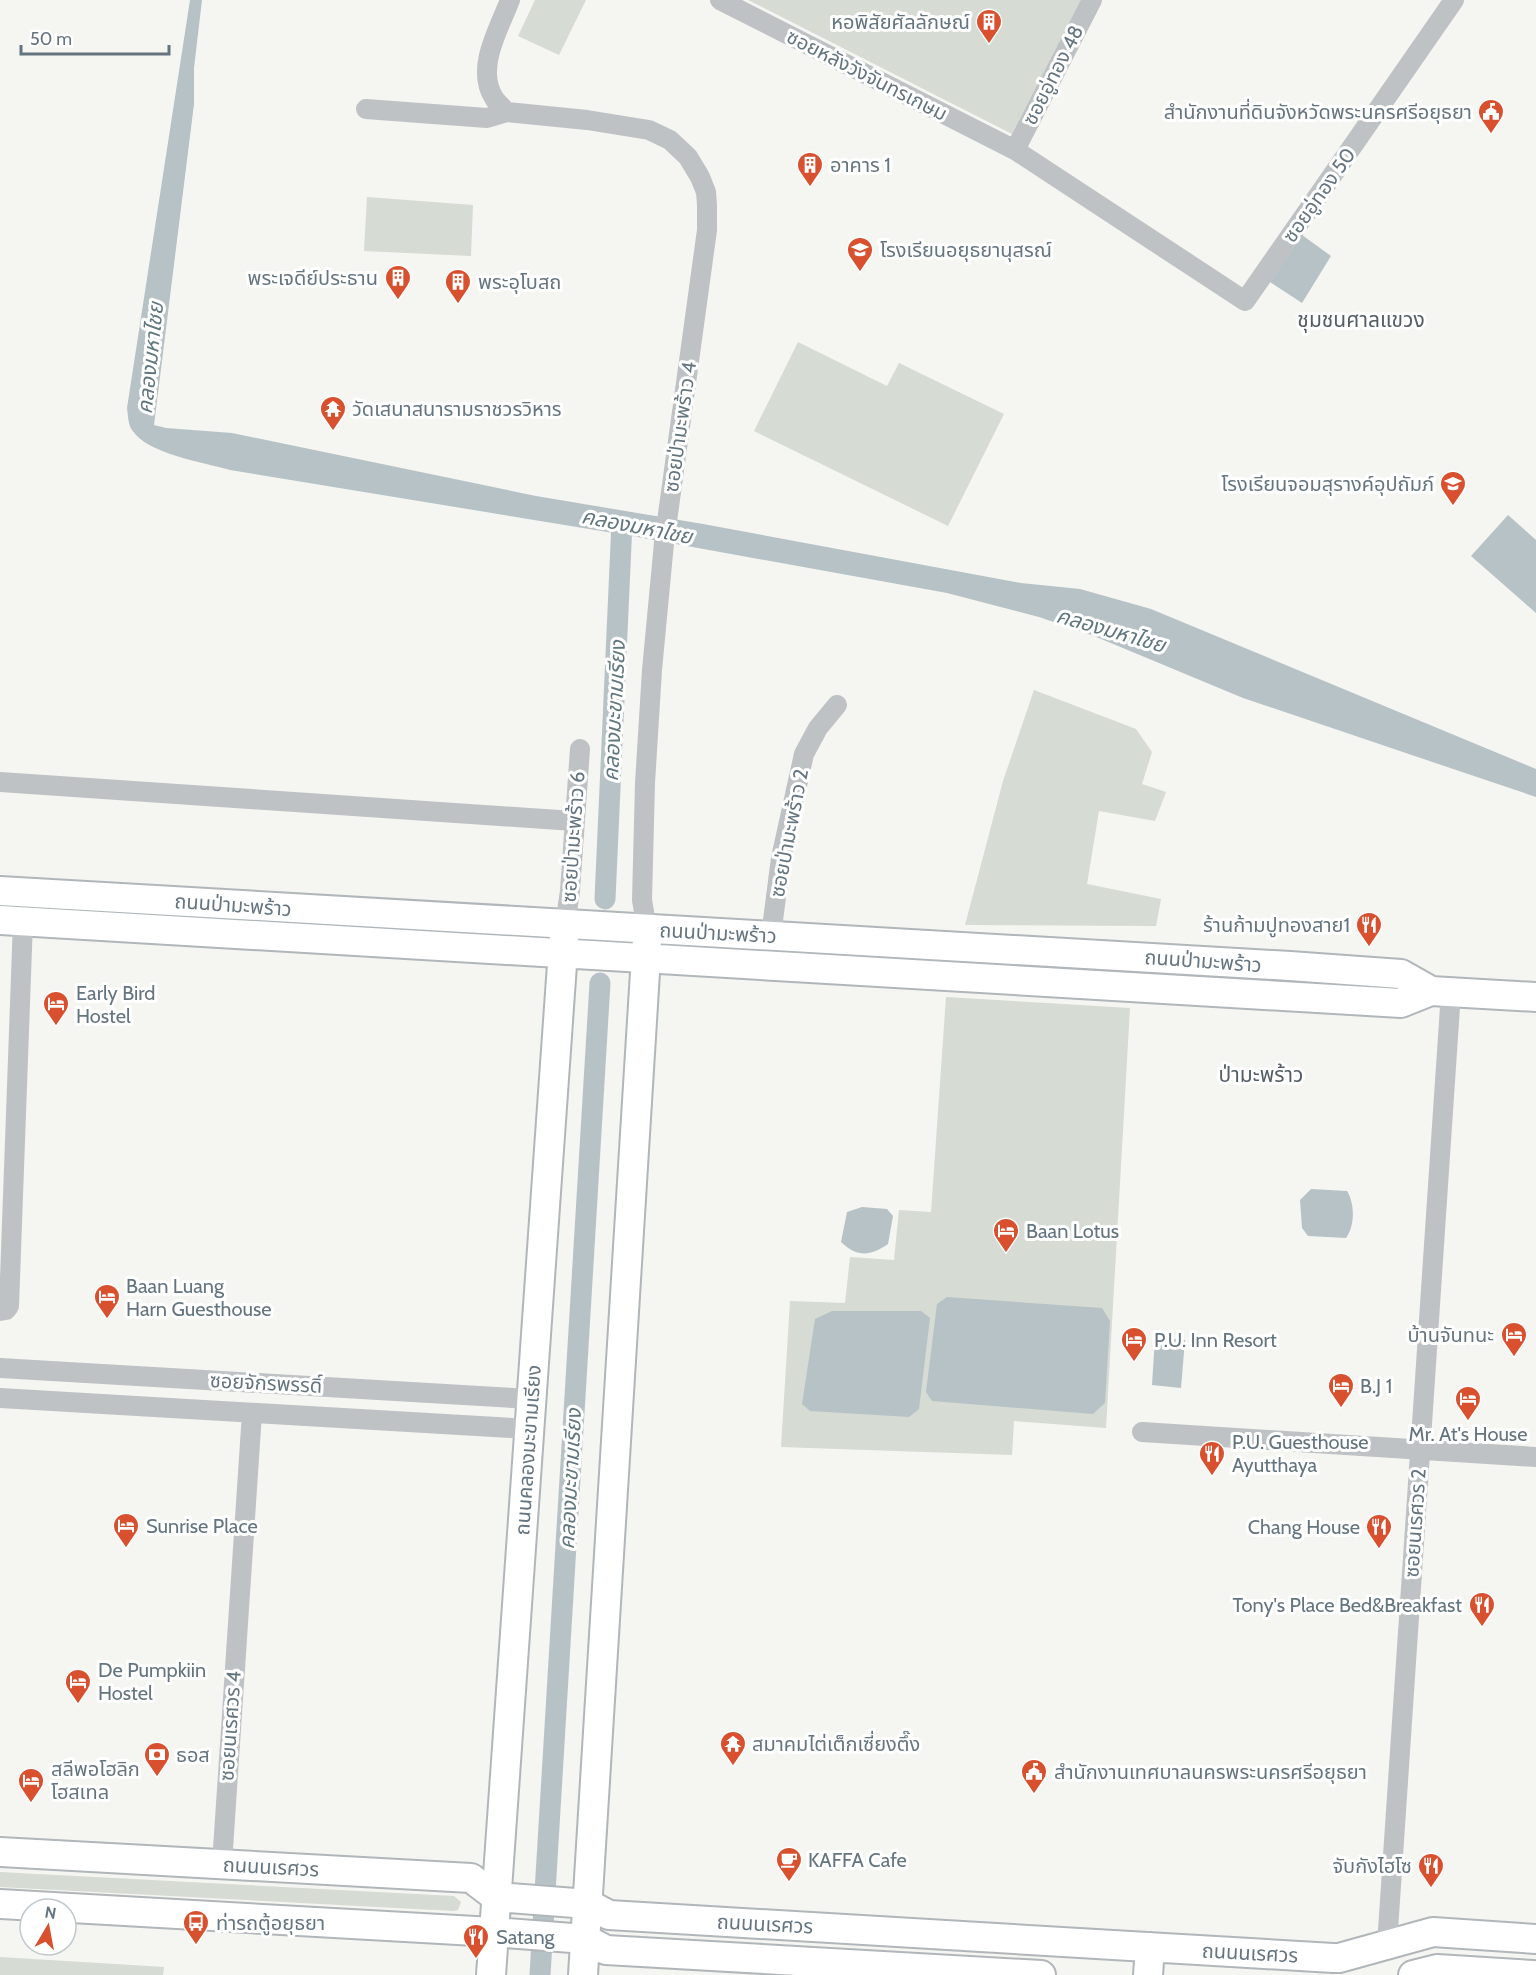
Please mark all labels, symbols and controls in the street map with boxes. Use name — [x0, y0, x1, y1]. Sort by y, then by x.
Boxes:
building icon: หอพิสัยศัลลักษณ์ — [974, 7, 1004, 45]
place label: หอพิสัยศัลลักษณ์ — [831, 10, 970, 34]
scale bar — [21, 18, 170, 56]
street label: ซอยอู่ทอง 48 — [1018, 21, 1089, 129]
street label: ซอยหลังวังจันทรเกษม — [783, 24, 951, 126]
text: 50 m — [30, 28, 72, 50]
public building icon: สำนักงานที่ดินจังหวัดพระนครศรีอยุธยา — [1476, 97, 1506, 135]
place label: สำนักงานที่ดินจังหวัดพระนครศรีอยุธยา — [1164, 98, 1472, 124]
street label: ซอยอู่ทอง 50 — [1278, 143, 1361, 247]
building icon: อาคาร 1 — [795, 150, 825, 188]
place label: อาคาร 1 — [830, 153, 891, 177]
school or university icon: โรงเรียนอยุธยานุสรณ์ — [845, 235, 875, 273]
place label: โรงเรียนอยุธยานุสรณ์ — [880, 238, 1052, 262]
building icon: พระเจดีย์ประธาน — [383, 263, 413, 301]
place label: พระเจดีย์ประธาน — [248, 266, 378, 290]
building icon: พระอุโบสถ — [443, 267, 473, 305]
place label: พระอุโบสถ — [478, 270, 561, 294]
water label: คลองมหาไชย — [132, 299, 168, 415]
district label: ชุมชนศาลแขวง — [1297, 307, 1425, 333]
street label: ซอยป่ามะพร้าว 4 — [659, 360, 701, 494]
temple icon: วัดเสนาสนารามราชวรวิหาร — [318, 394, 348, 432]
place label: วัดเสนาสนารามราชวรวิหาร — [352, 397, 562, 421]
school or university icon: โรงเรียนจอมสุรางค์อุปถัมภ์ — [1438, 469, 1468, 507]
place label: โรงเรียนจอมสุรางค์อุปถัมภ์ — [1221, 472, 1434, 496]
water label: คลองมหาไชย — [580, 503, 696, 549]
water label: คลองมหาไชย — [1054, 603, 1170, 658]
water label: คลองมะขามเรียง — [598, 638, 630, 782]
street label: ซอยป่ามะพร้าว 2 — [765, 767, 813, 899]
street label: ซอยป่ามะพร้าว 6 — [556, 771, 590, 903]
street label: ถนนป่ามะพร้าว — [174, 889, 292, 921]
restaurant icon: ร้านก้ามปูทองสาย1 — [1354, 910, 1384, 948]
place label: ร้านก้ามปูทองสาย1 — [1203, 913, 1350, 938]
street label: ถนนป่ามะพร้าว — [659, 918, 777, 948]
street label: ถนนป่ามะพร้าว — [1144, 945, 1262, 977]
place label: Early Bird Hostel — [76, 981, 155, 1028]
hotel icon: Early Bird Hostel — [41, 989, 71, 1027]
district label: ป่ามะพร้าว — [1219, 1062, 1303, 1087]
hotel icon: Baan Lotus — [991, 1216, 1021, 1254]
place label: Baan Lotus — [1026, 1219, 1119, 1243]
place label: Baan Luang Harn Guesthouse — [126, 1274, 271, 1321]
hotel icon: Baan Luang Harn Guesthouse — [92, 1282, 122, 1320]
hotel icon: บ้านจันทนะ — [1499, 1320, 1529, 1358]
place label: บ้านจันทนะ — [1407, 1323, 1494, 1347]
hotel icon: P.U. Inn Resort — [1119, 1325, 1149, 1363]
place label: P.U. Inn Resort — [1154, 1328, 1277, 1352]
street label: ถนนคลองมะขามเรียง — [510, 1364, 546, 1536]
street label: ซอยจักรพรรดิ์ — [209, 1368, 323, 1398]
hotel icon: B.J 1 — [1326, 1371, 1356, 1409]
place label: B.J 1 — [1360, 1374, 1392, 1398]
hotel icon: Mr. At's House — [1453, 1384, 1483, 1422]
water label: คลองมะขามเรียง — [554, 1406, 586, 1550]
place label: Mr. At's House — [1409, 1422, 1527, 1446]
place label: P.U. Guesthouse Ayutthaya — [1232, 1430, 1368, 1477]
restaurant icon: P.U. Guesthouse Ayutthaya — [1197, 1439, 1227, 1477]
street label: ซอยนเรศวร 2 — [1399, 1468, 1431, 1578]
hotel icon: Sunrise Place — [111, 1511, 141, 1549]
restaurant icon: Chang House — [1364, 1512, 1394, 1550]
place label: Sunrise Place — [146, 1514, 258, 1538]
place label: Chang House — [1248, 1515, 1360, 1539]
restaurant icon: Tony's Place Bed&Breakfast — [1467, 1590, 1497, 1628]
place label: Tony's Place Bed&Breakfast — [1233, 1593, 1462, 1617]
place label: De Pumpkiin Hostel — [98, 1658, 206, 1705]
hotel icon: De Pumpkiin Hostel — [63, 1667, 93, 1705]
street label: ซอยนเรศวร 4 — [214, 1670, 246, 1782]
temple icon: สมาคมไต่เต็กเซี่ยงตึ๊ง — [718, 1729, 748, 1767]
place label: สมาคมไต่เต็กเซี่ยงตึ๊ง — [752, 1730, 920, 1756]
bank icon: ธอส — [142, 1740, 172, 1778]
place label: ธอส — [176, 1743, 210, 1767]
place label: สลีพอโฮลิก โฮสเทล — [51, 1757, 140, 1804]
public building icon: สำนักงานเทศบาลนครพระนครศรีอยุธยา — [1019, 1757, 1049, 1795]
place label: สำนักงานเทศบาลนครพระนครศรีอยุธยา — [1054, 1760, 1367, 1784]
hotel icon: สลีพอโฮลิก โฮสเทล — [16, 1766, 46, 1804]
cafe icon: KAFFA Cafe — [774, 1845, 804, 1883]
place label: KAFFA Cafe — [808, 1848, 907, 1872]
restaurant icon: จับกังไฮโซ — [1416, 1851, 1446, 1889]
street label: ถนนนเรศวร — [222, 1852, 320, 1882]
place label: จับกังไฮโซ — [1332, 1854, 1412, 1878]
north arrow — [18, 1897, 78, 1957]
text: N — [43, 1902, 58, 1923]
bus stop icon: ท่ารถตู้อยุธยา — [181, 1908, 211, 1946]
street label: ถนนนเรศวร — [716, 1909, 814, 1939]
place label: ท่ารถตู้อยุธยา — [216, 1911, 325, 1936]
restaurant icon: Satang — [461, 1922, 491, 1960]
place label: Satang — [496, 1925, 556, 1949]
street label: ถนนนเรศวร — [1201, 1938, 1299, 1968]

